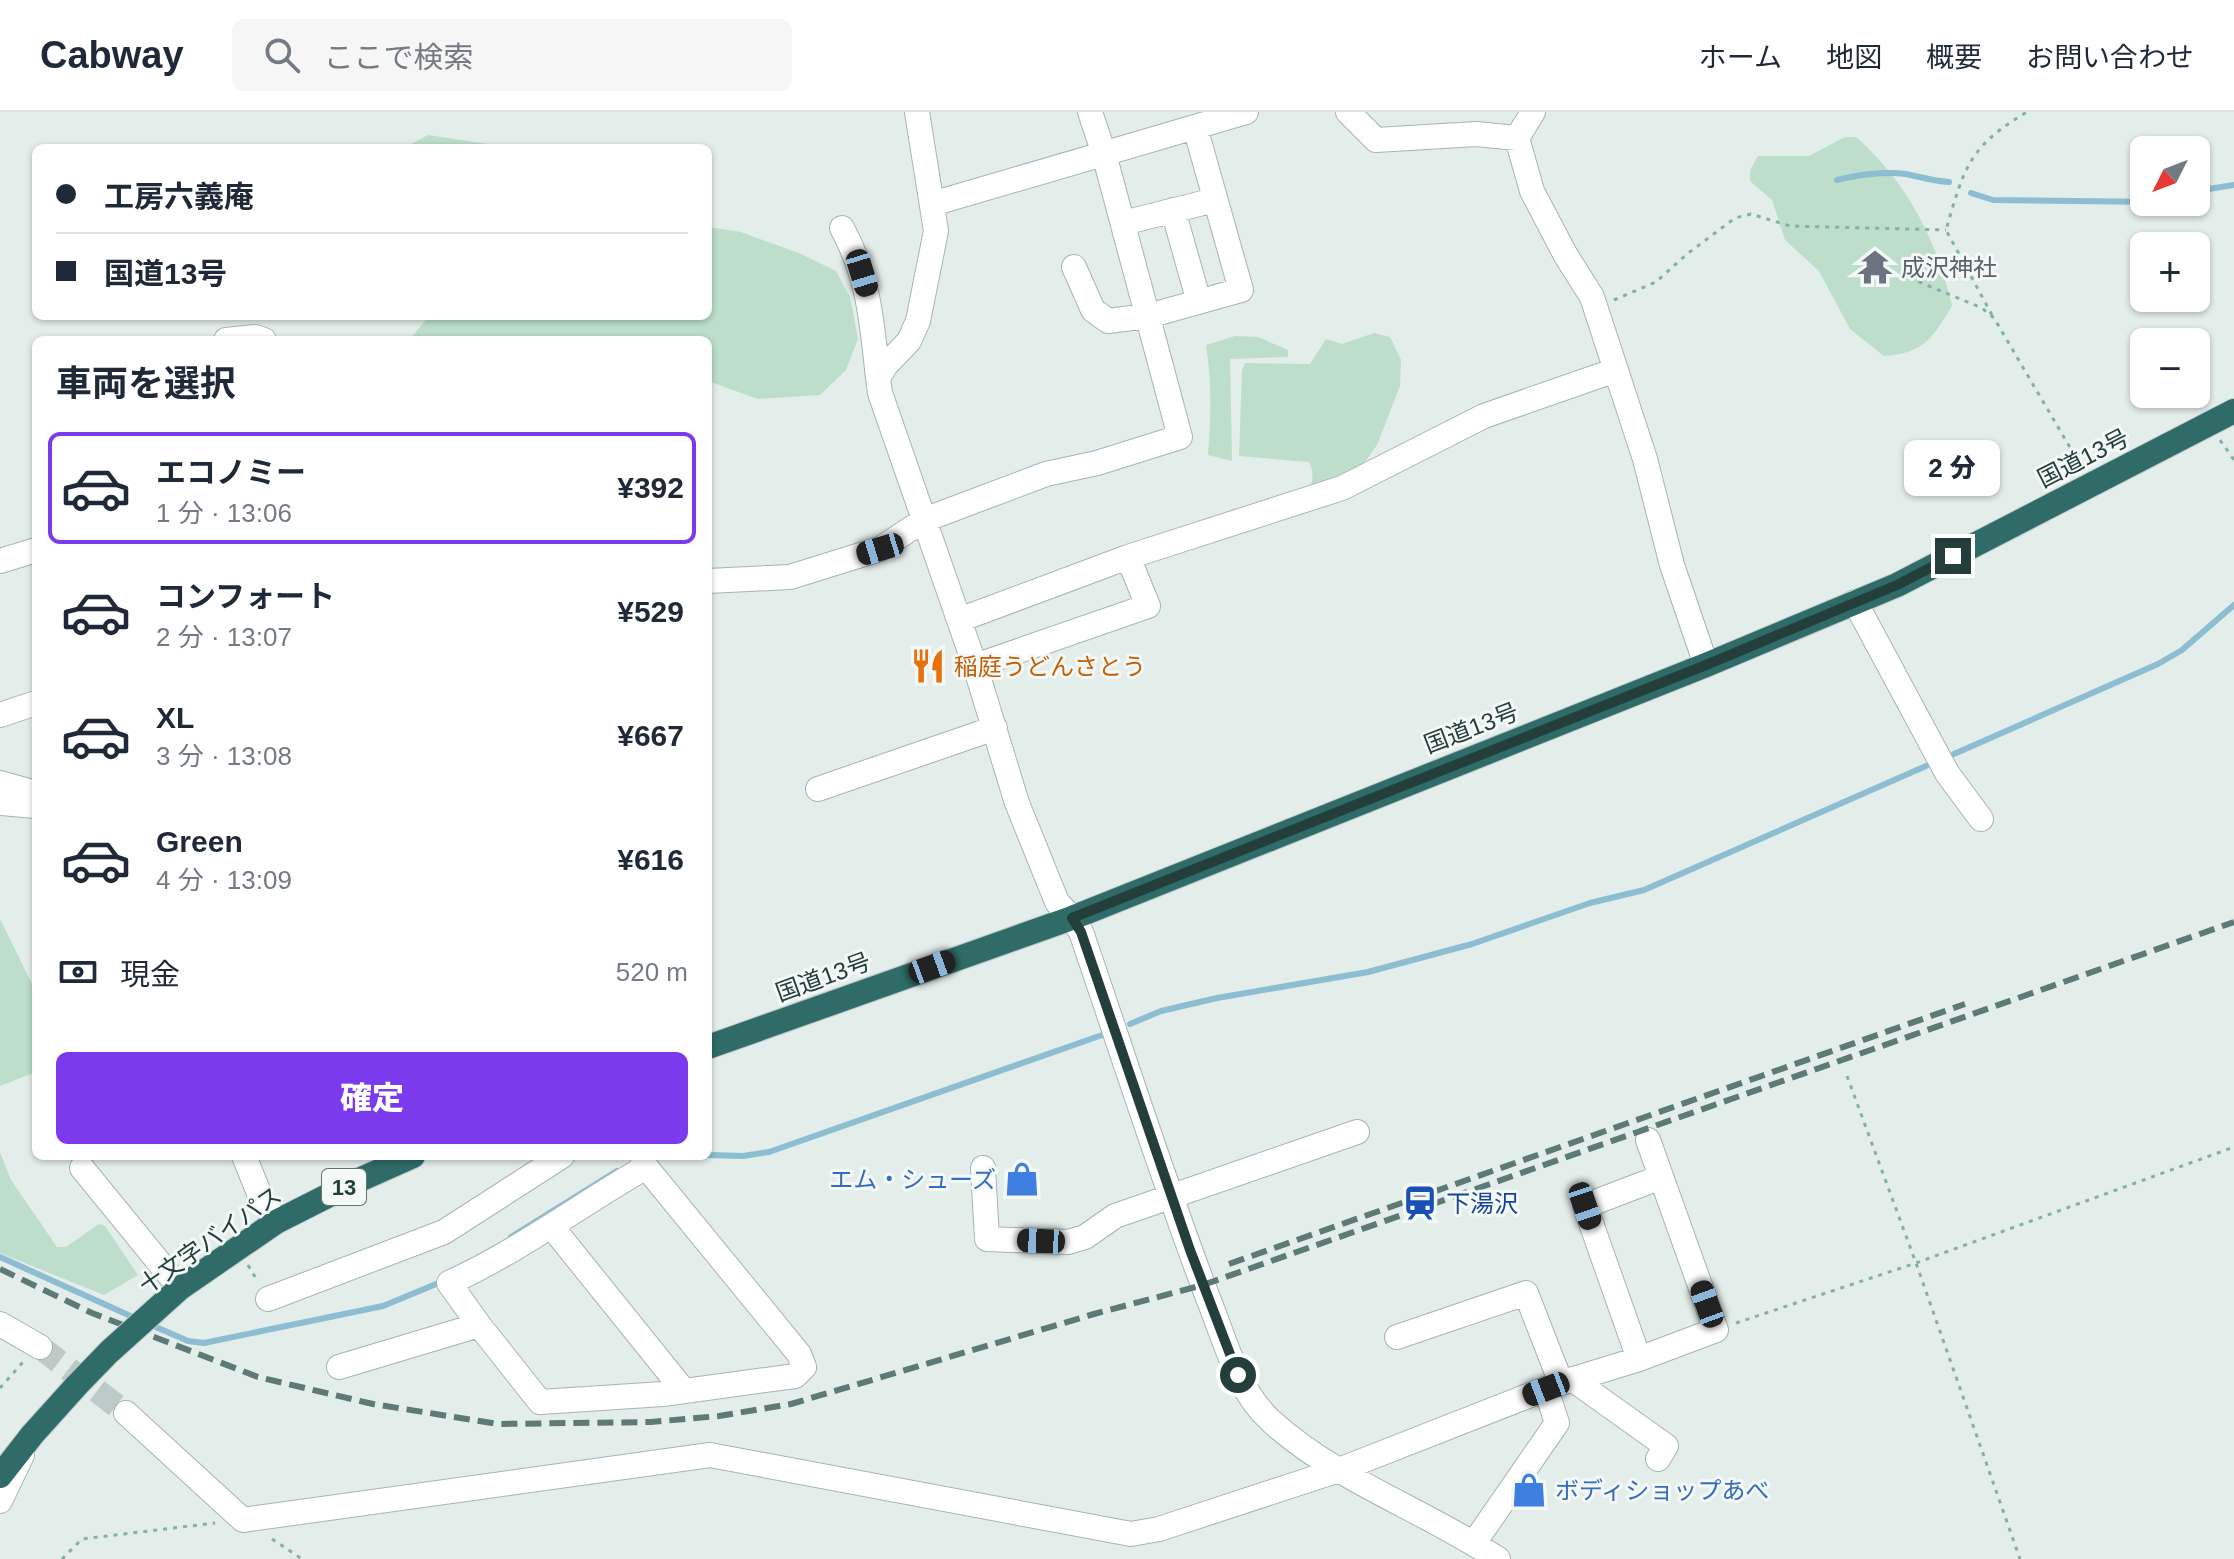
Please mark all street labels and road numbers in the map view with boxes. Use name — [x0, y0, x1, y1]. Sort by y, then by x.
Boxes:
street label: 国道13号 — [2033, 424, 2133, 492]
street label: 国道13号 — [1420, 698, 1522, 758]
street label: 国道13号 — [772, 947, 874, 1007]
road number: 13 — [322, 1169, 366, 1205]
street label: 十文字バイパス — [134, 1181, 286, 1299]

